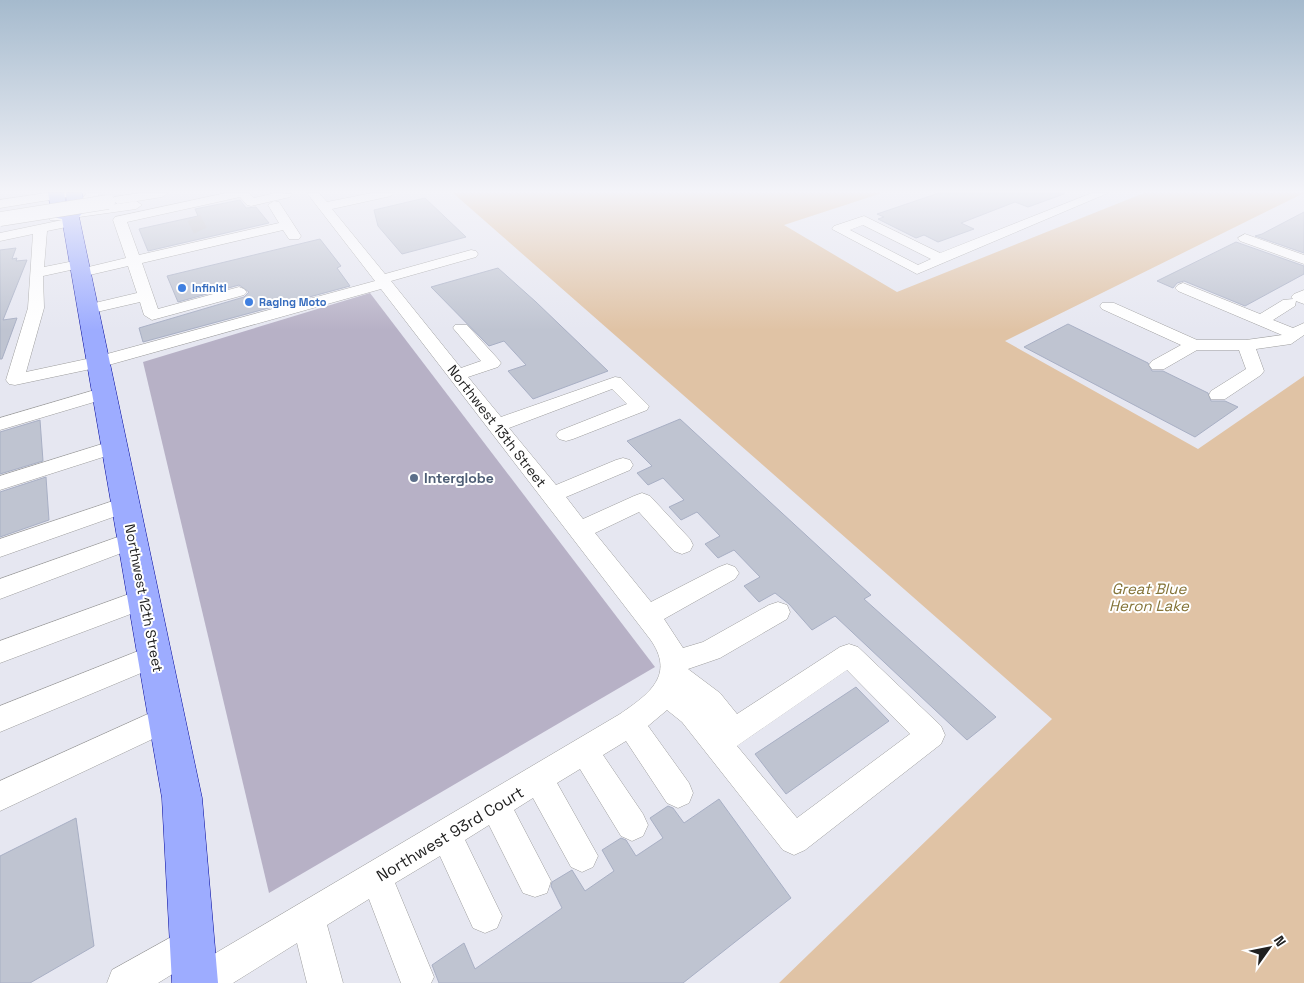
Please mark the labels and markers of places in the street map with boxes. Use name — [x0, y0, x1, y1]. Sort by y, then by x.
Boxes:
place label: Infiniti — [192, 281, 227, 295]
marker: Infiniti — [176, 282, 188, 294]
place label: Raging Moto — [259, 295, 327, 309]
marker: Raging Moto — [243, 296, 255, 308]
place label: Interglobe — [424, 469, 494, 487]
marker: Interglobe — [408, 472, 420, 484]

